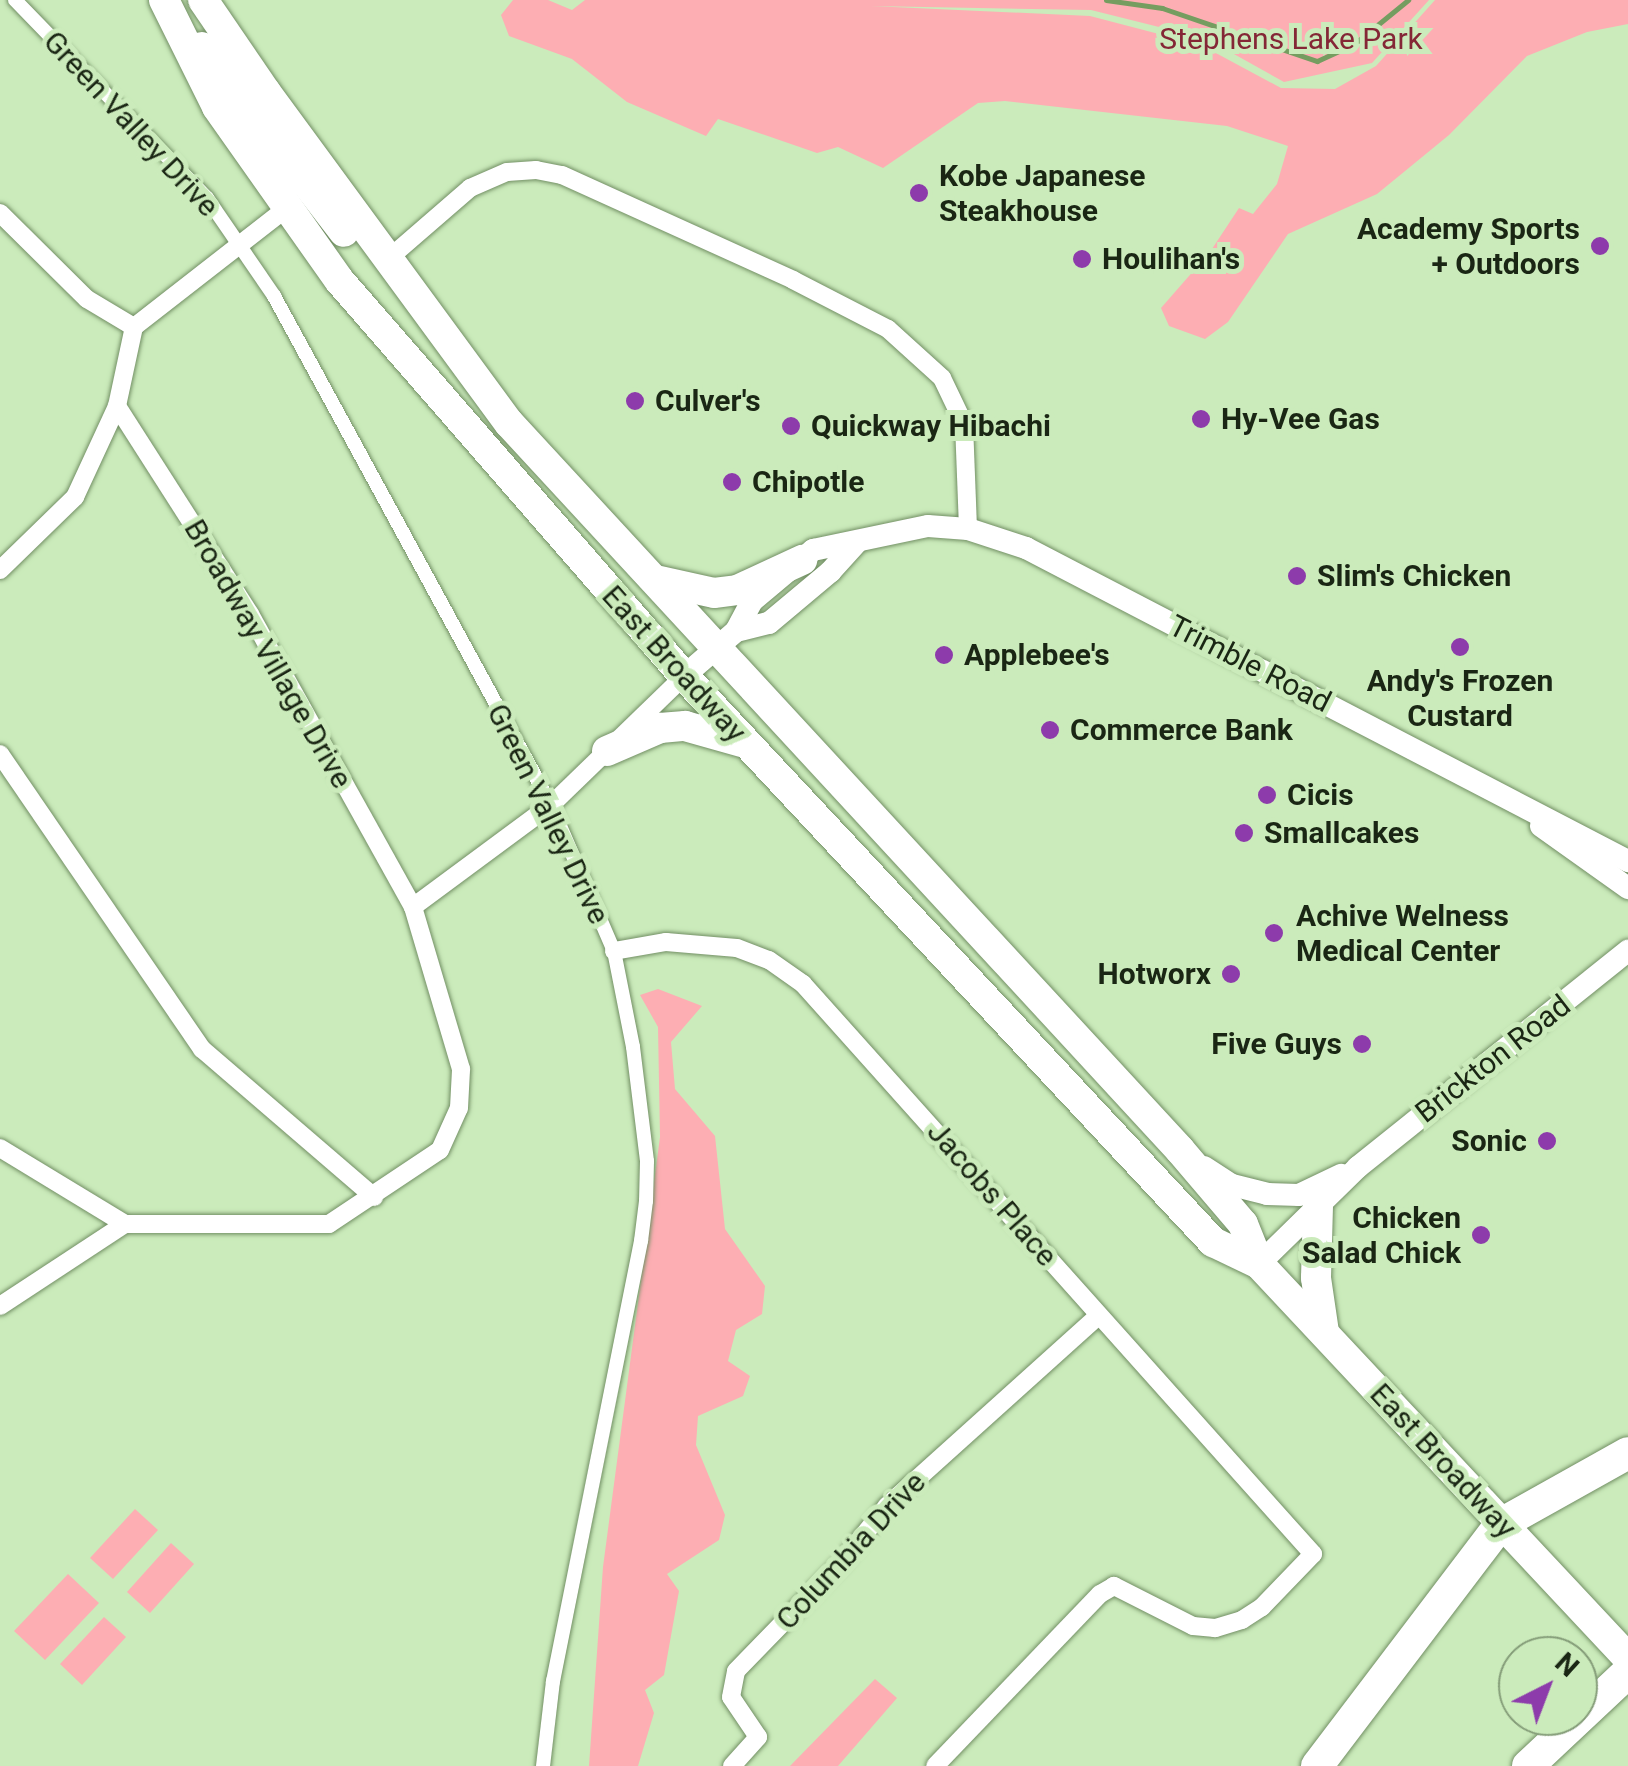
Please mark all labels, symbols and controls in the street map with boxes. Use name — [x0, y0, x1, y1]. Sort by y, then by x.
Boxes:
park label: Stephens Lake Park — [1159, 21, 1423, 57]
street label: Green Valley Drive — [36, 24, 226, 224]
place label: Kobe Japanese Steakhouse — [939, 158, 1146, 228]
marker: Kobe Japanese Steakhouse — [908, 182, 930, 204]
place label: Academy Sports + Outdoors — [1357, 211, 1580, 282]
marker: Academy Sports + Outdoors — [1589, 235, 1611, 257]
place label: Houlihan's — [1102, 241, 1240, 277]
marker: Houlihan's — [1071, 248, 1093, 270]
place label: Culver's — [655, 383, 761, 419]
marker: Culver's — [624, 390, 646, 412]
place label: Hy-Vee Gas — [1221, 401, 1380, 437]
place label: Quickway Hibachi — [811, 408, 1051, 444]
marker: Hy-Vee Gas — [1190, 408, 1212, 430]
marker: Quickway Hibachi — [780, 415, 802, 437]
place label: Chipotle — [752, 464, 864, 500]
marker: Chipotle — [721, 471, 743, 493]
street label: Broadway Village Drive — [176, 513, 360, 795]
place label: Slim's Chicken — [1317, 558, 1511, 594]
marker: Slim's Chicken — [1286, 565, 1308, 587]
street label: East Broadway — [594, 578, 754, 750]
street label: Trimble Road — [1163, 608, 1337, 720]
marker: Andy's Frozen Custard — [1449, 636, 1471, 658]
place label: Applebee's — [964, 637, 1110, 673]
marker: Applebee's — [933, 644, 955, 666]
place label: Andy's Frozen Custard — [1367, 663, 1553, 734]
street label: Green Valley Drive — [479, 698, 617, 930]
place label: Commerce Bank — [1070, 712, 1293, 748]
marker: Commerce Bank — [1039, 719, 1061, 741]
place label: Cicis — [1287, 777, 1354, 813]
marker: Cicis — [1256, 784, 1278, 806]
place label: Smallcakes — [1264, 815, 1419, 851]
marker: Smallcakes — [1233, 822, 1255, 844]
place label: Achive Welness Medical Center — [1296, 898, 1509, 968]
marker: Achive Welness Medical Center — [1261, 920, 1287, 946]
place label: Hotworx — [1098, 956, 1211, 992]
marker: Hotworx — [1220, 963, 1242, 985]
street label: Brickton Road — [1408, 987, 1578, 1131]
place label: Five Guys — [1211, 1026, 1342, 1062]
marker: Five Guys — [1351, 1033, 1373, 1055]
street label: Jacobs Place — [919, 1114, 1065, 1274]
place label: Sonic — [1451, 1123, 1527, 1159]
marker: Sonic — [1536, 1130, 1558, 1152]
place label: Chicken Salad Chick — [1302, 1200, 1461, 1270]
marker: Chicken Salad Chick — [1470, 1224, 1492, 1246]
street label: East Broadway — [1362, 1376, 1524, 1546]
street label: Columbia Drive — [769, 1465, 933, 1637]
north arrow — [1498, 1636, 1598, 1736]
text: N — [1549, 1646, 1585, 1684]

